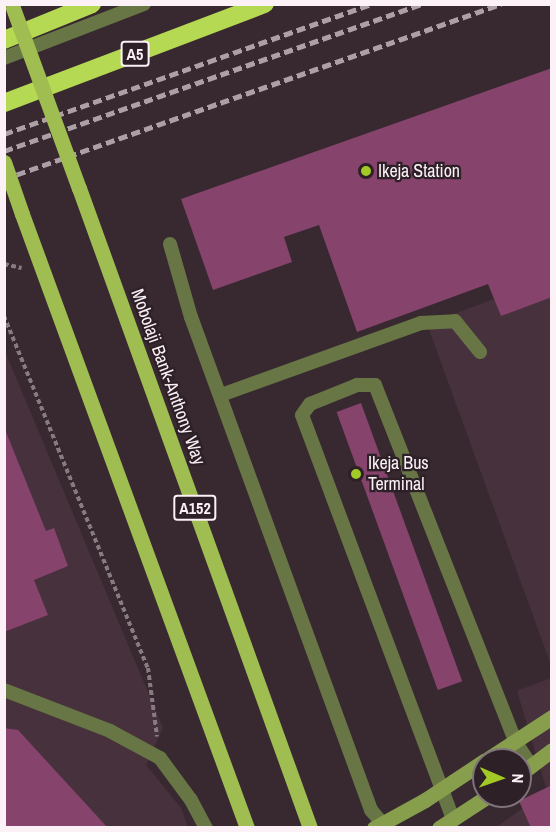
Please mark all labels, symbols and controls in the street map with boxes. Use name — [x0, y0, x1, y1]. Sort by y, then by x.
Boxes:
road number: A5 — [120, 41, 150, 67]
place label: Ikeja Station — [378, 160, 460, 182]
marker: Ikeja Station — [359, 164, 373, 178]
street label: Mobolaji Bank-Anthony Way — [126, 286, 210, 468]
place label: Ikeja Bus Terminal — [368, 453, 429, 496]
marker: Ikeja Bus Terminal — [349, 467, 363, 481]
road number: A152 — [172, 495, 218, 521]
north arrow — [472, 748, 532, 808]
text: N — [507, 773, 529, 784]

